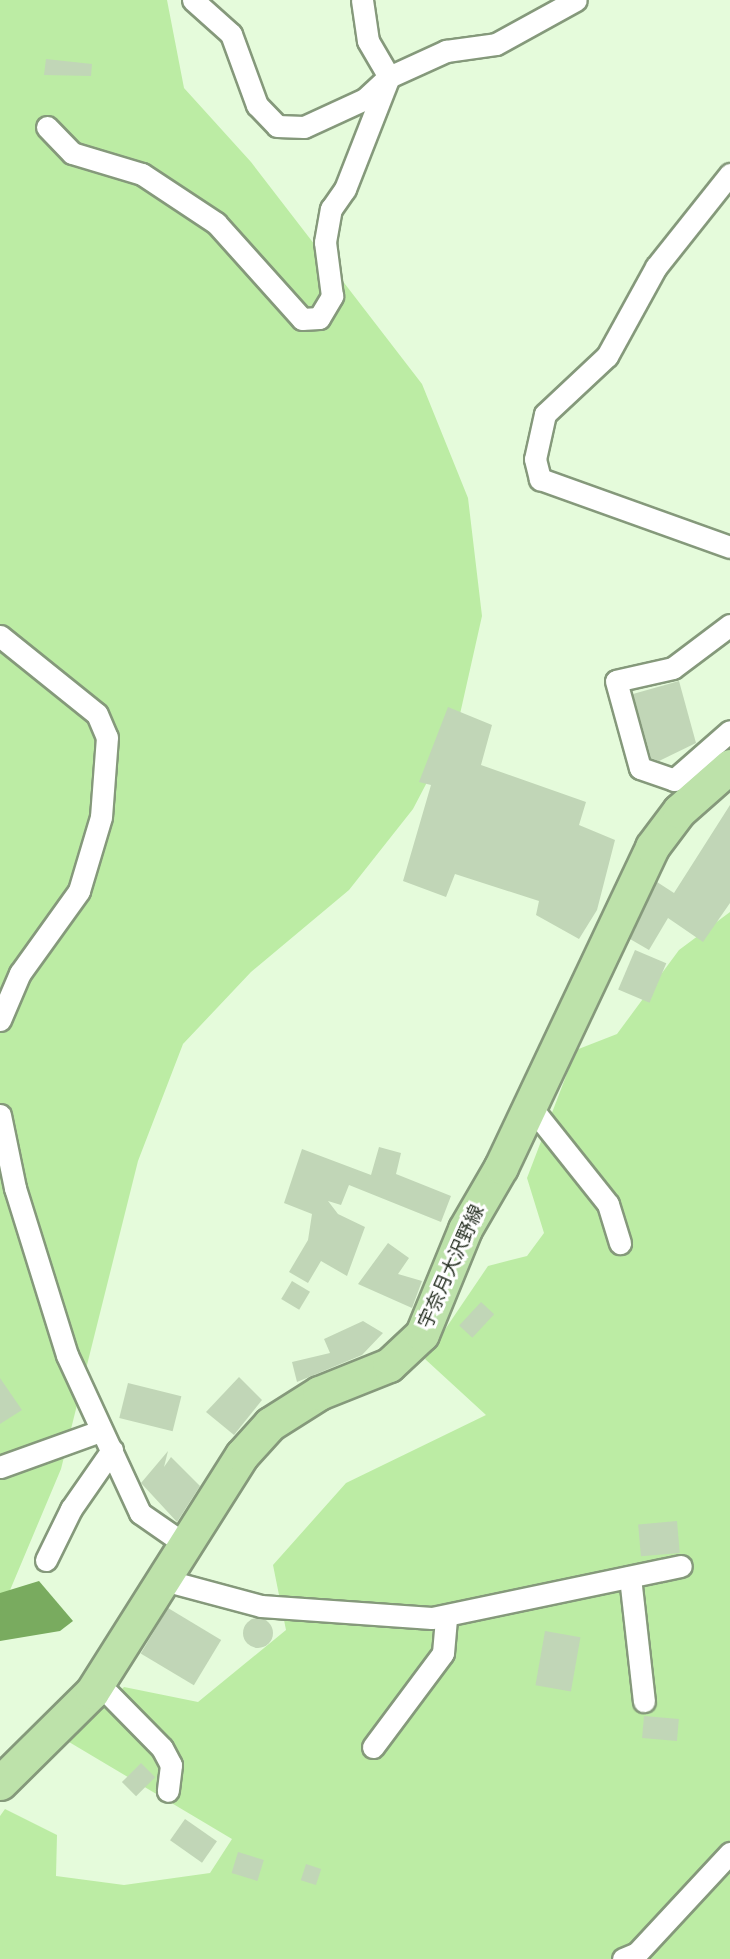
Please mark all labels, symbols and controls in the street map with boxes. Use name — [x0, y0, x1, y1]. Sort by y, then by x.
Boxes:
street label: 宇奈月大沢野線 — [415, 1202, 489, 1332]

